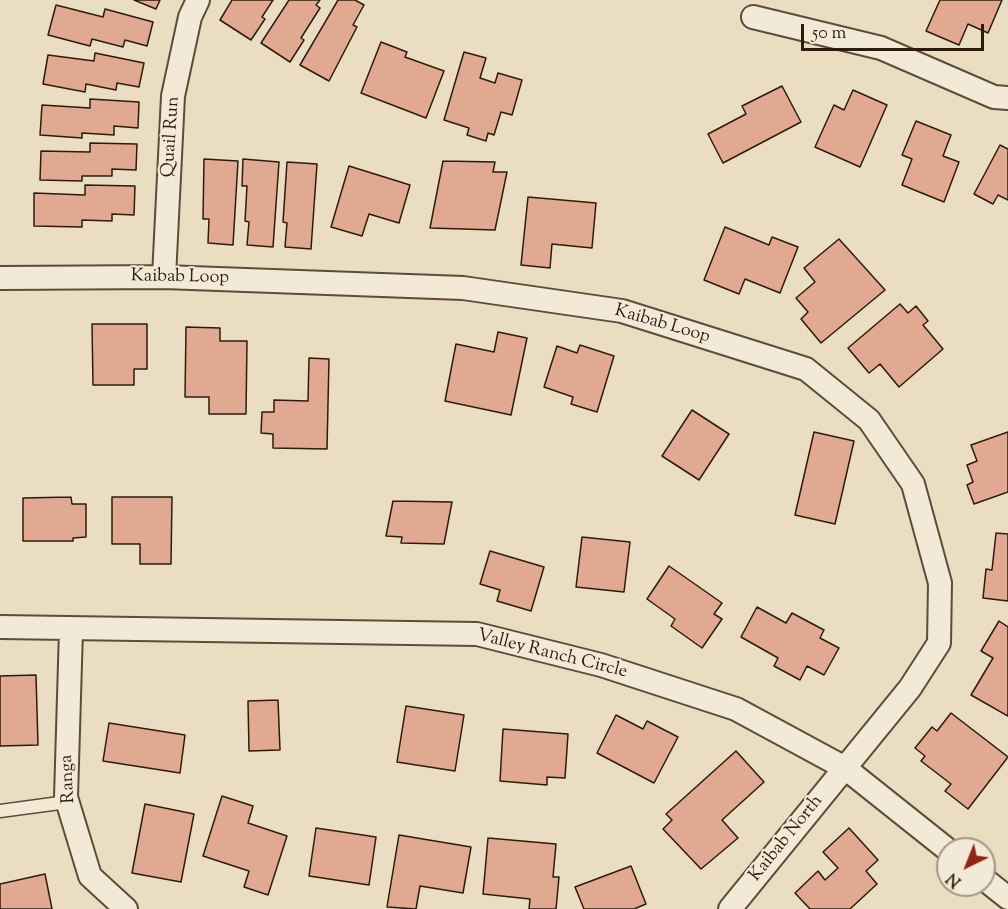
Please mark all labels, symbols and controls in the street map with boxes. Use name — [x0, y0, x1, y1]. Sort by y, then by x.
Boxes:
scale bar — [804, 12, 987, 50]
text: 50 m — [812, 21, 846, 47]
street label: Quail Run — [158, 96, 186, 178]
street label: Kaibab Loop — [131, 266, 229, 290]
street label: Kaibab Loop — [612, 301, 712, 349]
street label: Valley Ranch Circle — [475, 626, 629, 684]
street label: Ranga — [57, 754, 81, 804]
street label: Kaibab North — [745, 791, 829, 887]
north arrow — [936, 837, 996, 897]
text: N — [942, 866, 967, 892]

